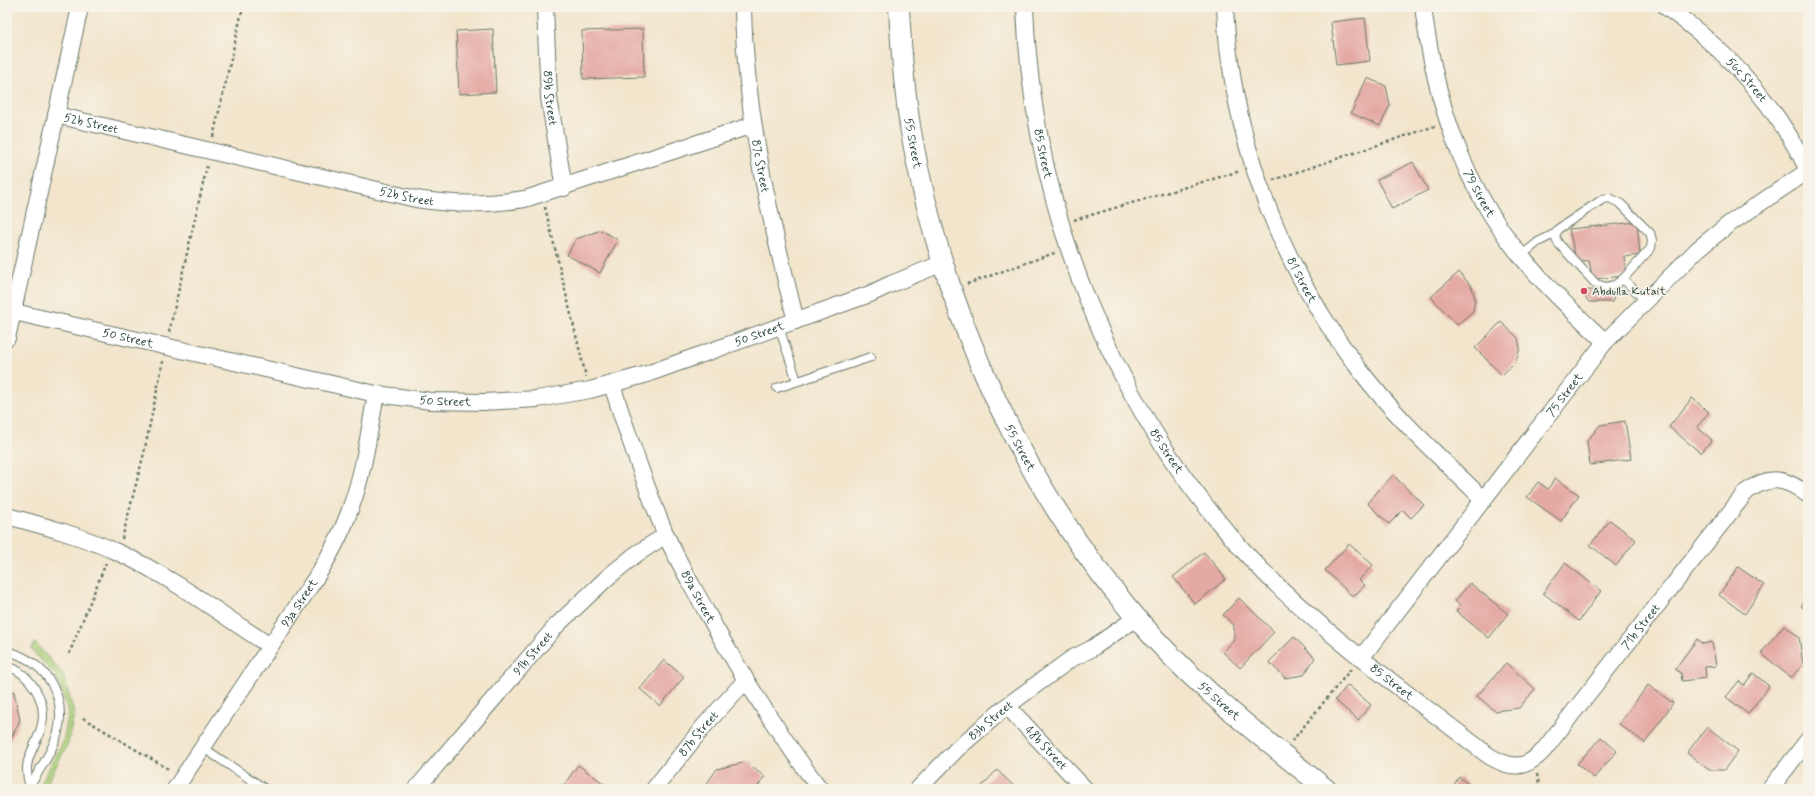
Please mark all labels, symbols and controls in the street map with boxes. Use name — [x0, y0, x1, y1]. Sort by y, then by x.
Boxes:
street label: 56c Street — [1722, 55, 1770, 106]
street label: 89b Street — [539, 70, 561, 127]
street label: 52b Street — [62, 110, 120, 138]
street label: 55 Street — [900, 117, 925, 170]
street label: 85 Street — [1029, 127, 1056, 181]
street label: 87c Street — [747, 138, 773, 194]
street label: 79 Street — [1459, 167, 1498, 221]
street label: 52b Street — [378, 184, 435, 210]
street label: 81 Street — [1282, 255, 1320, 306]
place label: Abdulla Kutait — [1592, 284, 1666, 300]
marker: Abdulla Kutait — [1579, 286, 1589, 296]
street label: 50 Street — [733, 318, 787, 351]
street label: 50 Street — [101, 325, 155, 352]
street label: 75 Street — [1543, 370, 1587, 420]
street label: 50 Street — [418, 393, 471, 411]
street label: 55 Street — [1000, 422, 1039, 475]
street label: 85 Street — [1145, 426, 1187, 477]
street label: 89a Street — [676, 568, 718, 626]
street label: 93a Street — [278, 576, 322, 630]
street label: 71b Street — [1618, 601, 1665, 653]
street label: 91b Street — [510, 628, 557, 679]
street label: 85 Street — [1366, 661, 1416, 704]
street label: 55 Street — [1194, 679, 1243, 725]
street label: 83b Street — [966, 697, 1017, 744]
street label: 87b Street — [676, 708, 723, 760]
street label: 48b Street — [1021, 723, 1070, 774]

